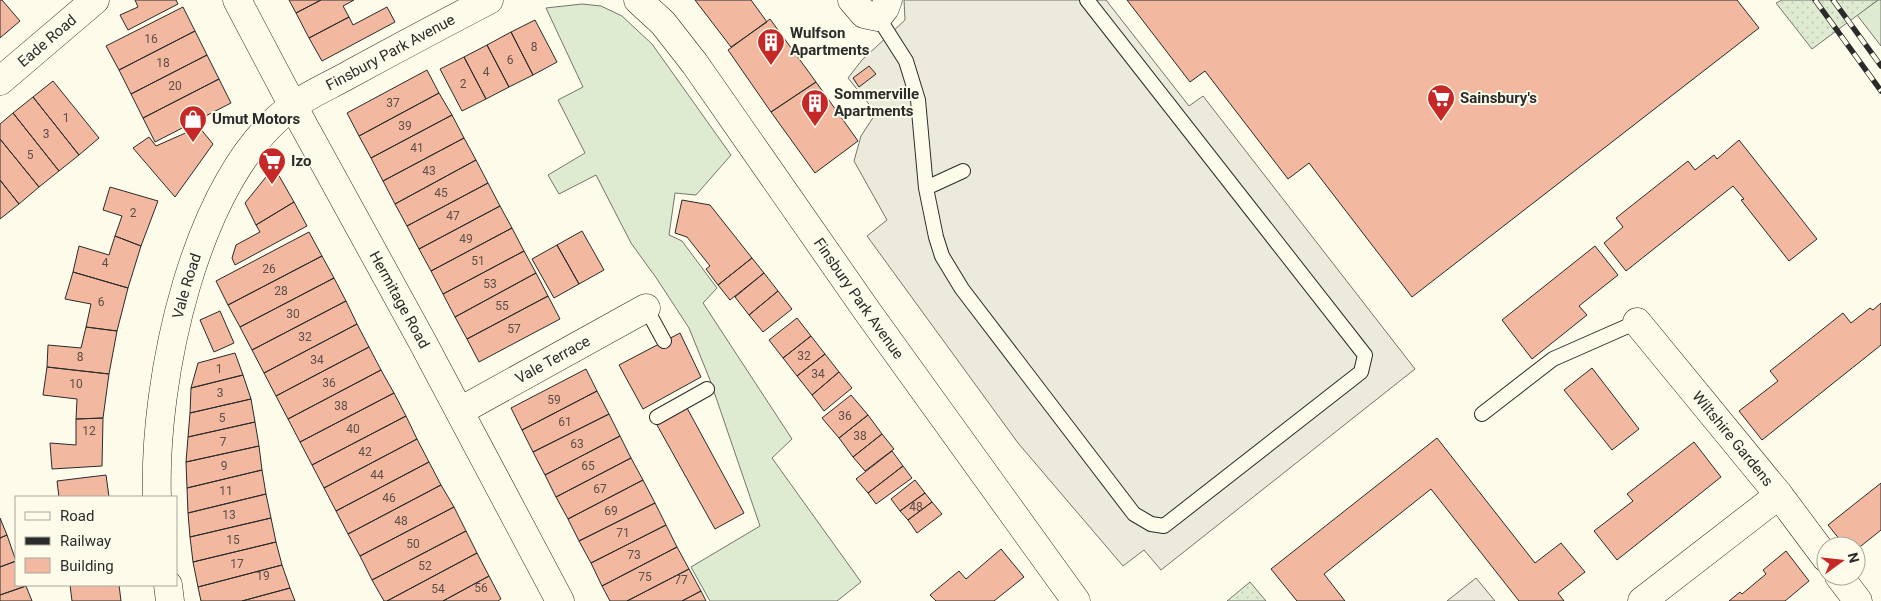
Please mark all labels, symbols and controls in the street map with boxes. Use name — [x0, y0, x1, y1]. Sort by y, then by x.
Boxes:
street label: Finsbury Park Avenue — [323, 10, 458, 94]
street label: Eade Road — [14, 11, 80, 71]
place label: Wulfson Apartments — [790, 24, 870, 59]
building icon: Wulfson Apartments — [756, 27, 786, 66]
house number: 16 — [144, 32, 158, 46]
house number: 8 — [531, 40, 538, 54]
house number: 6 — [507, 53, 514, 67]
house number: 18 — [156, 56, 170, 70]
house number: 4 — [483, 65, 490, 79]
house number: 2 — [460, 77, 467, 91]
house number: 20 — [168, 79, 182, 93]
supermarket icon: Sainsbury's — [1426, 83, 1456, 122]
place label: Sommerville Apartments — [834, 85, 919, 120]
building icon: Sommerville Apartments — [800, 88, 830, 127]
place label: Sainsbury's — [1460, 89, 1537, 107]
house number: 37 — [386, 96, 400, 110]
shop icon: Umut Motors — [178, 104, 208, 143]
place label: Umut Motors — [212, 110, 301, 128]
house number: 1 — [63, 111, 69, 125]
house number: 39 — [398, 119, 412, 133]
house number: 3 — [43, 127, 49, 141]
house number: 41 — [410, 141, 424, 155]
supermarket icon: Izo — [257, 146, 287, 185]
house number: 5 — [27, 148, 34, 162]
place label: Izo — [291, 152, 311, 170]
house number: 43 — [422, 164, 436, 178]
house number: 45 — [434, 186, 448, 200]
house number: 2 — [130, 206, 137, 220]
house number: 47 — [446, 209, 460, 223]
house number: 49 — [459, 232, 473, 246]
street label: Finsbury Park Avenue — [810, 235, 908, 363]
street label: Hermitage Road — [365, 248, 433, 352]
street label: Vale Road — [169, 251, 205, 320]
house number: 51 — [471, 254, 485, 268]
house number: 4 — [102, 256, 109, 270]
house number: 26 — [262, 262, 276, 276]
house number: 53 — [483, 277, 497, 291]
house number: 28 — [274, 284, 288, 298]
house number: 6 — [98, 295, 105, 309]
house number: 55 — [495, 299, 509, 313]
house number: 30 — [286, 307, 300, 321]
house number: 57 — [507, 322, 521, 336]
house number: 32 — [298, 330, 312, 344]
street label: Vale Terrace — [512, 332, 593, 388]
house number: 32 — [797, 349, 811, 363]
house number: 8 — [77, 350, 84, 364]
house number: 34 — [310, 353, 324, 367]
house number: 1 — [216, 362, 222, 376]
house number: 34 — [811, 367, 825, 381]
house number: 36 — [322, 376, 336, 390]
house number: 10 — [69, 377, 83, 391]
house number: 3 — [217, 386, 223, 400]
street label: Wiltshire Gardens — [1689, 388, 1777, 490]
house number: 59 — [547, 393, 561, 407]
house number: 38 — [334, 399, 348, 413]
house number: 36 — [838, 409, 852, 423]
house number: 5 — [219, 411, 226, 425]
house number: 61 — [558, 415, 572, 429]
house number: 40 — [346, 422, 360, 436]
house number: 12 — [82, 424, 96, 438]
house number: 38 — [853, 429, 867, 443]
house number: 7 — [220, 435, 227, 449]
house number: 63 — [570, 437, 584, 451]
house number: 42 — [358, 445, 372, 459]
house number: 9 — [221, 459, 227, 473]
house number: 65 — [581, 459, 595, 473]
house number: 44 — [370, 468, 384, 482]
house number: 67 — [593, 482, 607, 496]
house number: 11 — [219, 484, 233, 498]
house number: 46 — [382, 491, 396, 505]
legend — [15, 496, 178, 586]
house number: 48 — [909, 500, 923, 514]
house number: 69 — [604, 504, 618, 518]
text: Road — [60, 507, 94, 525]
house number: 13 — [222, 508, 236, 522]
house number: 48 — [394, 514, 408, 528]
house number: 71 — [616, 526, 630, 540]
text: Railway — [60, 532, 111, 550]
house number: 15 — [226, 533, 240, 547]
north arrow — [1816, 536, 1866, 586]
house number: 50 — [406, 537, 420, 551]
house number: 73 — [627, 548, 641, 562]
text: N — [1845, 551, 1863, 564]
text: Building — [60, 557, 114, 575]
house number: 17 — [230, 557, 244, 571]
house number: 52 — [418, 559, 432, 573]
house number: 19 — [256, 569, 270, 583]
house number: 75 — [638, 570, 652, 584]
house number: 77 — [674, 573, 688, 587]
house number: 56 — [474, 581, 488, 595]
house number: 54 — [431, 582, 445, 596]

